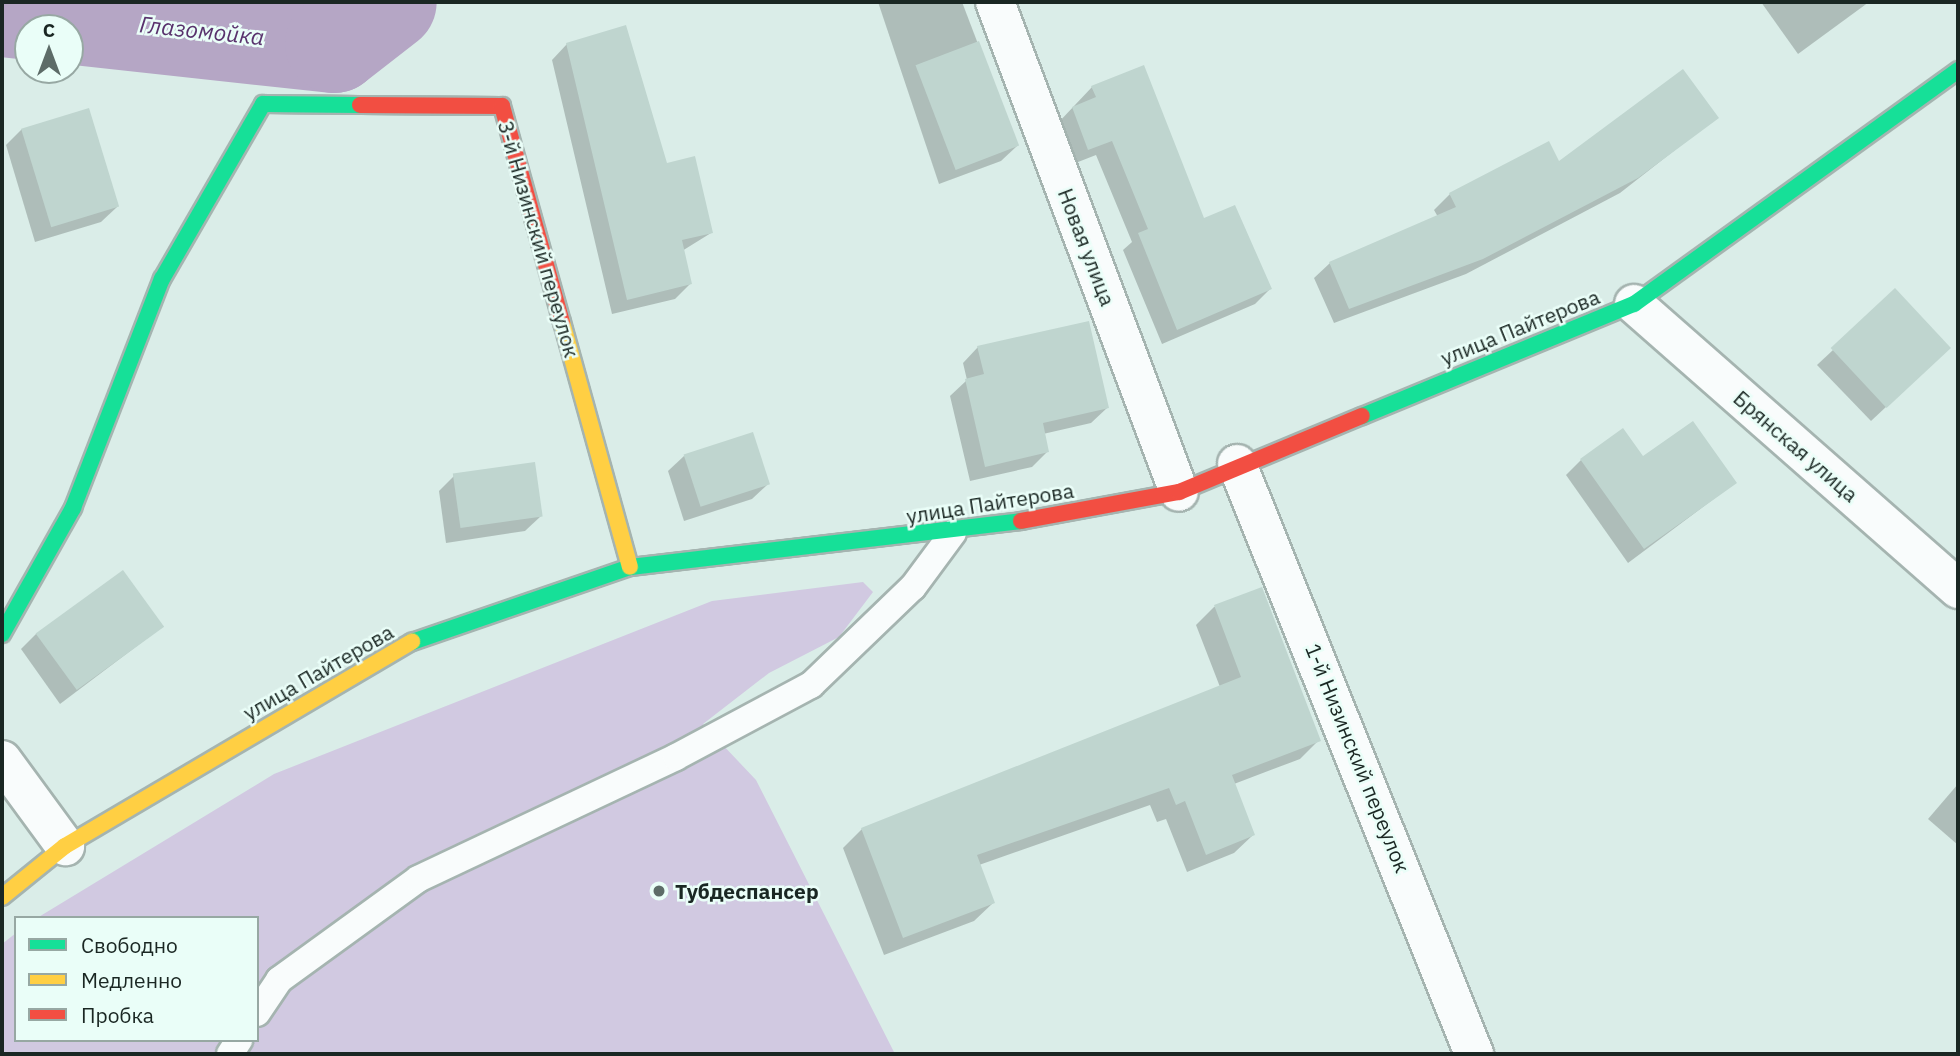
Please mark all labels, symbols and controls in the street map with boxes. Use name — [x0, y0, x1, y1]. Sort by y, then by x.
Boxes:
water label: Глазомойка — [138, 10, 266, 50]
north arrow — [14, 14, 84, 84]
text: С — [43, 18, 55, 42]
street label: 3-й Низинский переулок — [493, 118, 585, 360]
street label: Новая улица — [1053, 185, 1121, 309]
street label: улица Пайтерова — [1437, 284, 1603, 370]
street label: Брянская улица — [1729, 385, 1863, 507]
street label: улица Пайтерова — [904, 477, 1076, 529]
street label: улица Пайтерова — [238, 619, 398, 725]
street label: 1-й Низинский переулок — [1300, 640, 1416, 876]
place label: Тубдеспансер — [675, 878, 819, 904]
marker: Тубдеспансер — [649, 881, 669, 901]
legend — [14, 916, 259, 1042]
text: Свободно — [81, 931, 178, 959]
text: Медленно — [81, 966, 182, 994]
text: Пробка — [81, 1001, 154, 1029]

